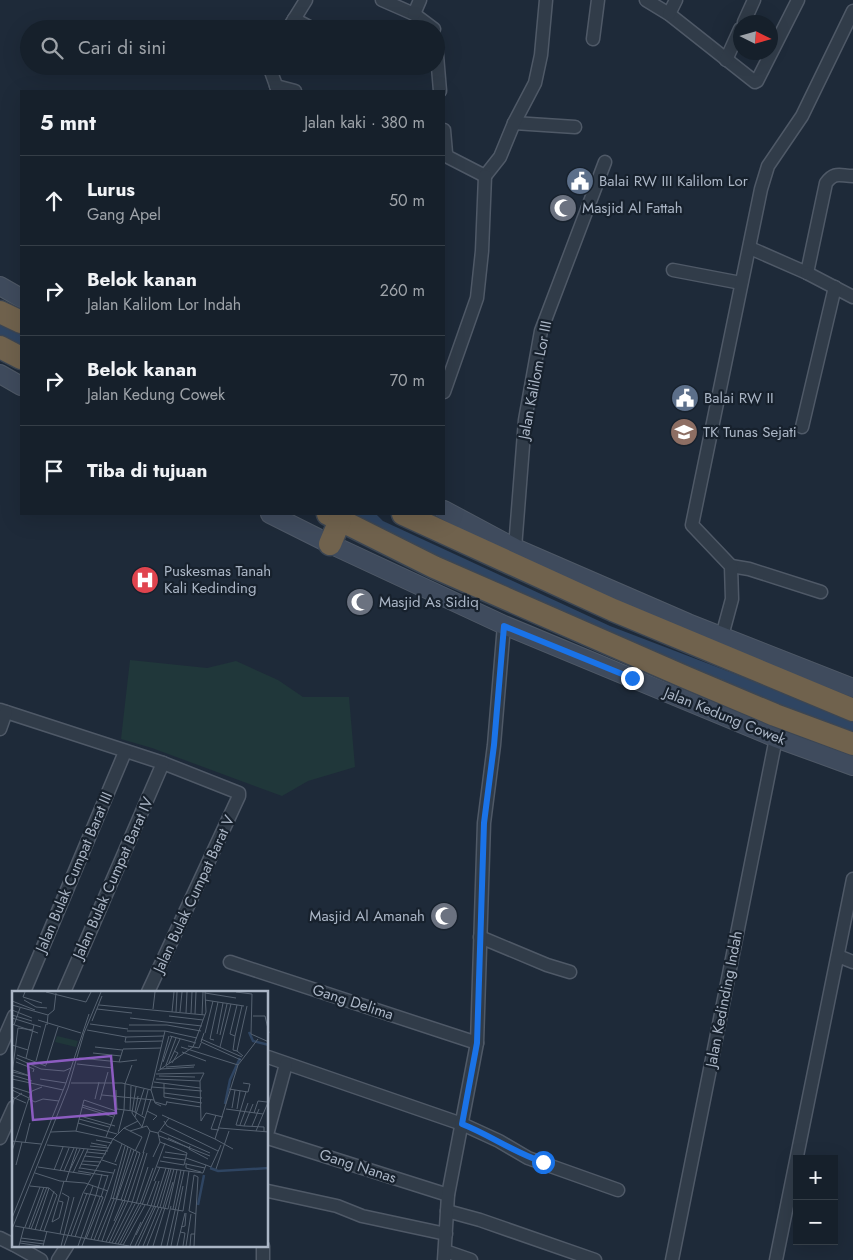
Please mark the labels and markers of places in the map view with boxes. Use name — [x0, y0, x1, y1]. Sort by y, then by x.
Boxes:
public building icon: Balai RW III Kalilom Lor — [565, 166, 595, 196]
place label: Balai RW III Kalilom Lor — [599, 170, 749, 192]
mosque icon: Masjid Al Fattah — [548, 193, 578, 223]
place label: Masjid Al Fattah — [582, 197, 683, 219]
public building icon: Balai RW II — [670, 383, 700, 413]
place label: Balai RW II — [704, 387, 774, 409]
school or university icon: TK Tunas Sejati — [669, 417, 699, 447]
place label: TK Tunas Sejati — [703, 421, 797, 443]
place label: Puskesmas Tanah Kali Kedinding — [164, 560, 271, 599]
hospital icon: Puskesmas Tanah Kali Kedinding — [130, 565, 160, 595]
mosque icon: Masjid As Sidiq — [345, 587, 375, 617]
place label: Masjid As Sidiq — [379, 591, 479, 613]
mosque icon: Masjid Al Amanah — [429, 901, 459, 931]
place label: Masjid Al Amanah — [309, 905, 425, 927]

